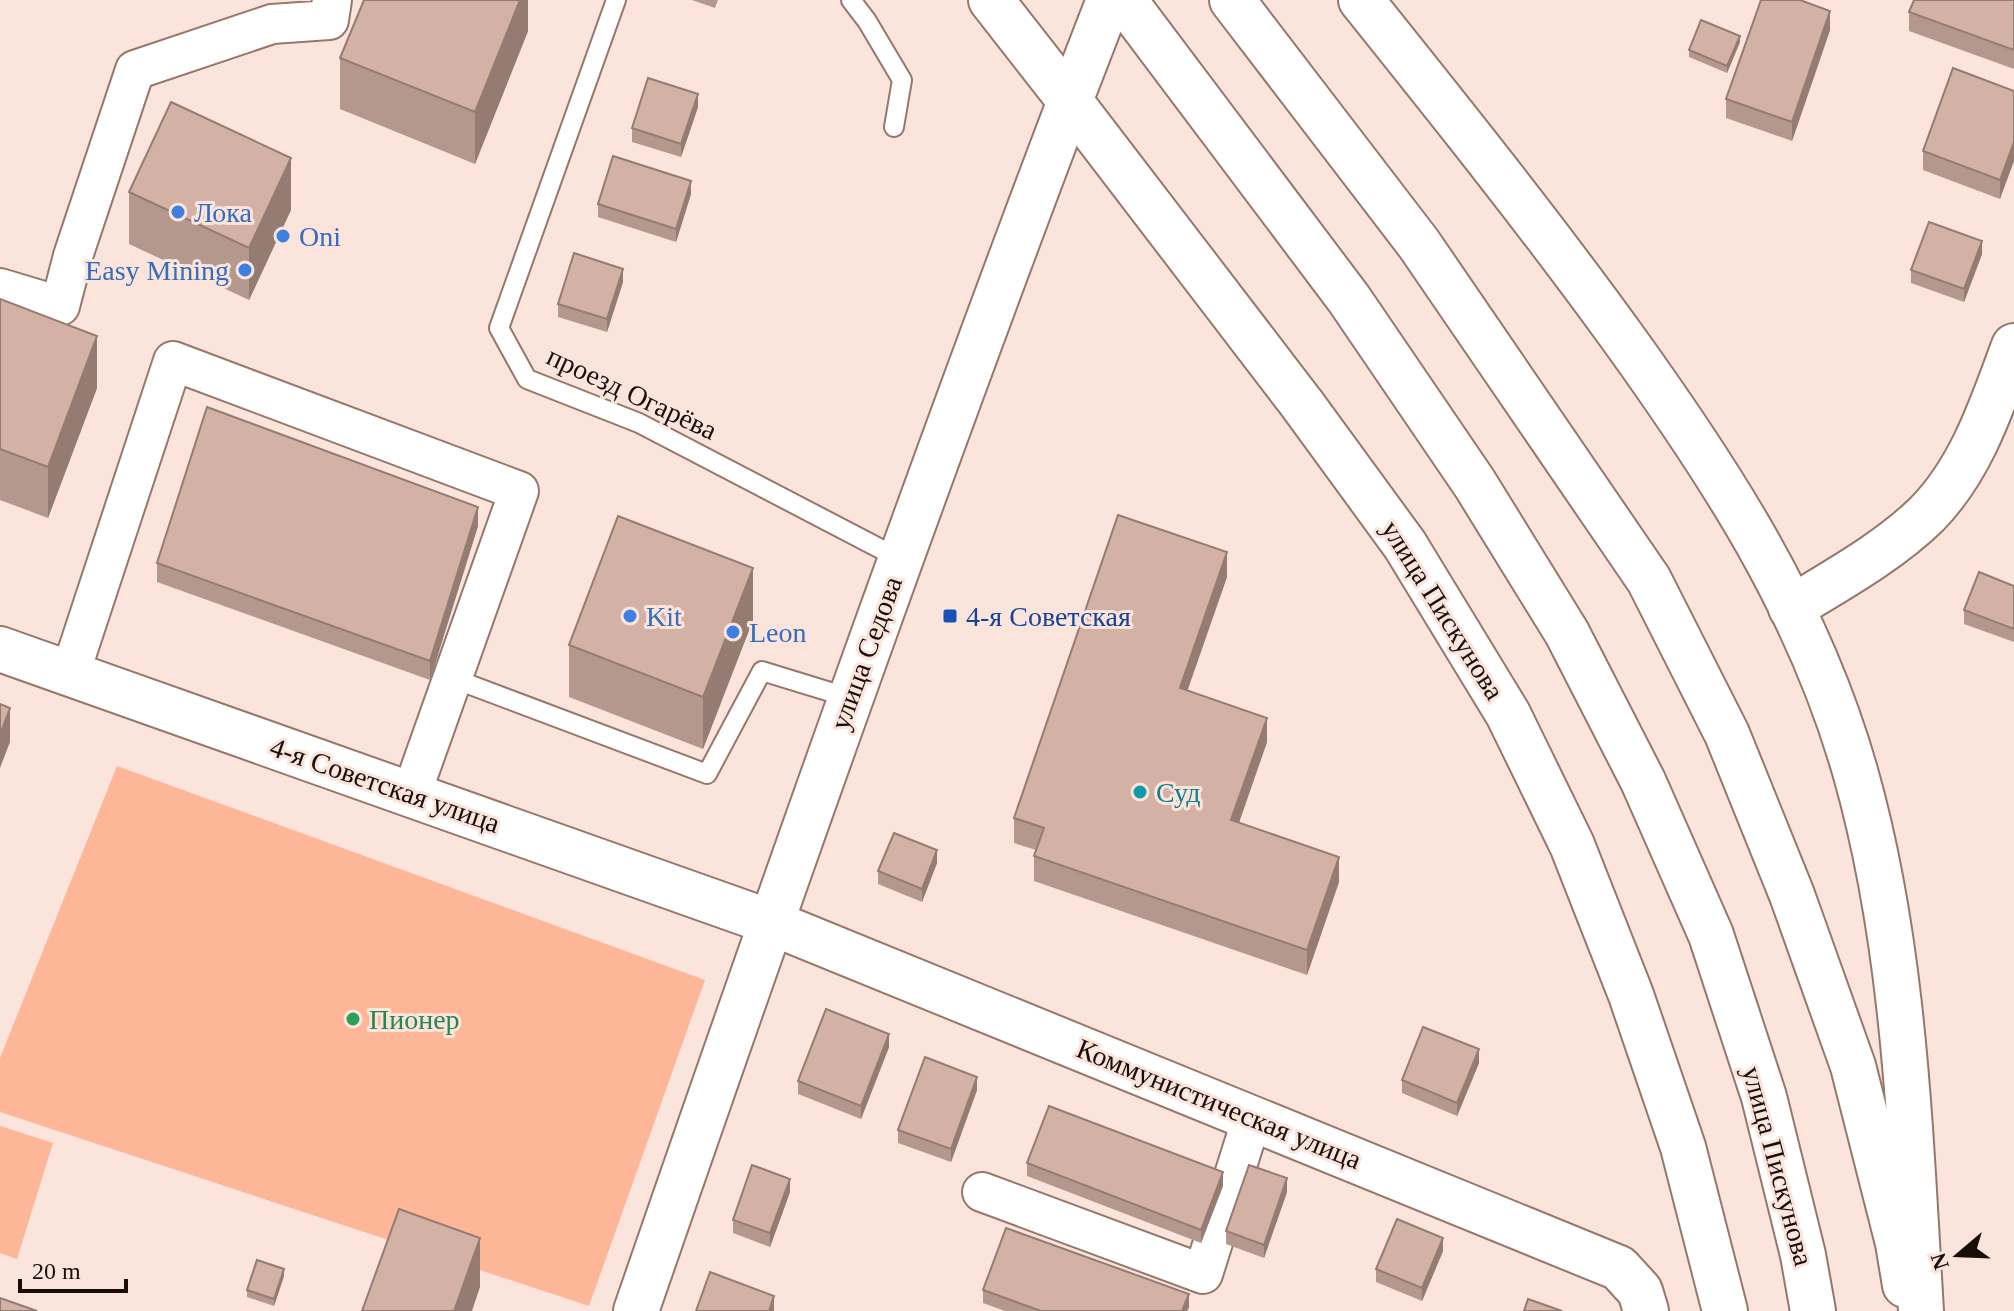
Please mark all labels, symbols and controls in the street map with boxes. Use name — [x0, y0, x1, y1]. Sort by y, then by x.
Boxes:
place label: Лока — [194, 197, 252, 228]
marker: Лока — [169, 203, 187, 221]
place label: Oni — [299, 221, 341, 252]
marker: Oni — [274, 227, 292, 245]
place label: Easy Mining — [85, 255, 229, 286]
marker: Easy Mining — [236, 261, 254, 279]
street label: проезд Огарёва — [542, 340, 722, 446]
street label: улица Пискунова — [1375, 515, 1511, 706]
street label: улица Седова — [824, 572, 908, 734]
place label: Kit — [646, 601, 682, 632]
place label: 4-я Советская — [966, 601, 1131, 632]
marker: Kit — [621, 607, 639, 625]
marker: 4-я Советская — [941, 607, 959, 625]
place label: Leon — [749, 617, 807, 648]
marker: Leon — [724, 623, 742, 641]
street label: 4-я Советская улица — [266, 731, 505, 839]
place label: Суд — [1156, 777, 1200, 808]
marker: Суд — [1131, 783, 1149, 801]
place label: Пионер — [369, 1004, 460, 1035]
marker: Пионер — [344, 1010, 362, 1028]
street label: Коммунистическая улица — [1072, 1033, 1366, 1176]
street label: улица Пискунова — [1736, 1063, 1820, 1270]
north arrow — [1918, 1215, 1998, 1295]
scale bar — [20, 1243, 126, 1293]
text: N — [1925, 1250, 1954, 1273]
text: 20 m — [32, 1258, 81, 1284]

